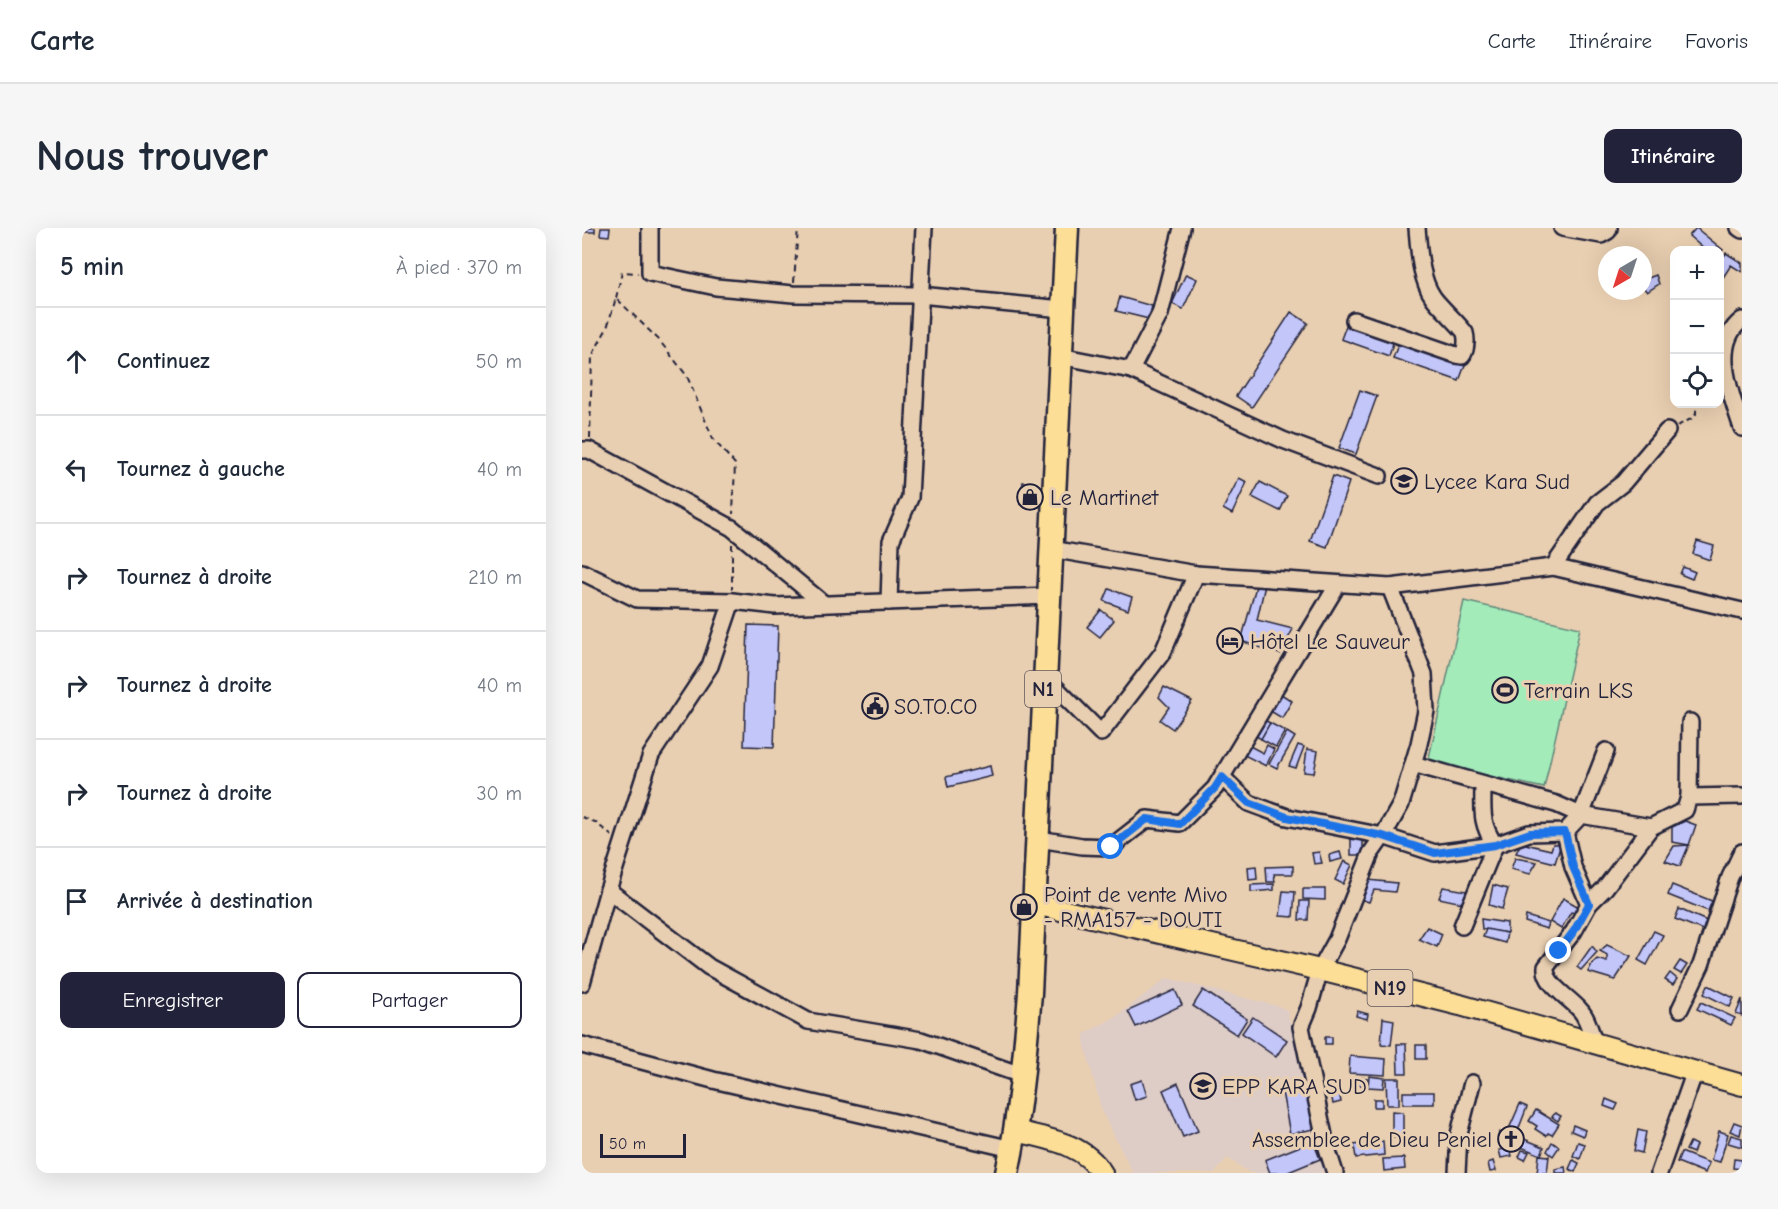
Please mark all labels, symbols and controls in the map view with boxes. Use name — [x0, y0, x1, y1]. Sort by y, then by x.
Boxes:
text: Carte — [30, 25, 95, 57]
text: Carte — [1488, 29, 1536, 53]
text: Itinéraire — [1569, 29, 1652, 53]
text: Favoris — [1685, 29, 1748, 53]
button: Itinéraire — [1604, 129, 1742, 183]
text: Nous trouver — [36, 132, 268, 181]
north arrow — [1598, 246, 1652, 300]
map controls — [1670, 246, 1724, 408]
button: + — [1670, 246, 1724, 300]
text: 5 min — [60, 252, 124, 282]
text: À pied · 370 m — [396, 256, 522, 279]
button: − — [1670, 300, 1724, 354]
icon: ahead — [60, 345, 93, 378]
text: Continuez — [117, 348, 210, 374]
text: 50 m — [476, 350, 522, 373]
button: locate — [1670, 354, 1724, 408]
icon: left — [60, 453, 93, 486]
text: Tournez à gauche — [117, 456, 285, 482]
text: 40 m — [477, 458, 522, 481]
school or university icon: Lycee Kara Sud — [1389, 466, 1419, 496]
place label: Lycee Kara Sud — [1424, 469, 1570, 495]
shop icon: Le Martinet — [1015, 482, 1045, 512]
place label: Le Martinet — [1050, 485, 1159, 511]
icon: right — [60, 561, 93, 594]
text: Tournez à droite — [117, 564, 272, 590]
text: 210 m — [468, 566, 522, 589]
hotel icon: Hôtel Le Sauveur — [1215, 626, 1245, 656]
place label: Hôtel Le Sauveur — [1250, 629, 1410, 655]
icon: right — [60, 669, 93, 702]
road number: N1 — [1025, 671, 1061, 707]
text: Tournez à droite — [117, 672, 272, 698]
text: 40 m — [477, 674, 522, 697]
sports icon: Terrain LKS — [1490, 675, 1520, 705]
place label: Terrain LKS — [1524, 678, 1633, 704]
public building icon: SO.TO.CO — [860, 691, 890, 721]
place label: SO.TO.CO — [894, 694, 977, 720]
icon: right — [60, 777, 93, 810]
text: Tournez à droite — [117, 780, 272, 806]
text: 30 m — [476, 782, 522, 805]
route start — [1097, 833, 1123, 859]
place label: Point de vente Mivo - RMA157 - DOUTI — [1044, 882, 1228, 933]
icon: arrive — [60, 885, 93, 918]
text: Arrivée à destination — [117, 888, 313, 914]
shop icon: Point de vente Mivo - RMA157 - DOUTI — [1009, 892, 1039, 922]
route end — [1545, 937, 1571, 963]
road number: N19 — [1368, 970, 1412, 1006]
button: Enregistrer — [60, 972, 285, 1028]
button: Partager — [297, 972, 522, 1028]
school or university icon: EPP KARA SUD — [1188, 1071, 1218, 1101]
place label: EPP KARA SUD — [1222, 1074, 1367, 1100]
church icon: Assemblee de Dieu Peniel — [1496, 1124, 1526, 1154]
place label: Assemblee de Dieu Peniel — [1252, 1127, 1492, 1153]
scale bar — [600, 1131, 686, 1158]
text: 50 m — [609, 1135, 646, 1153]

